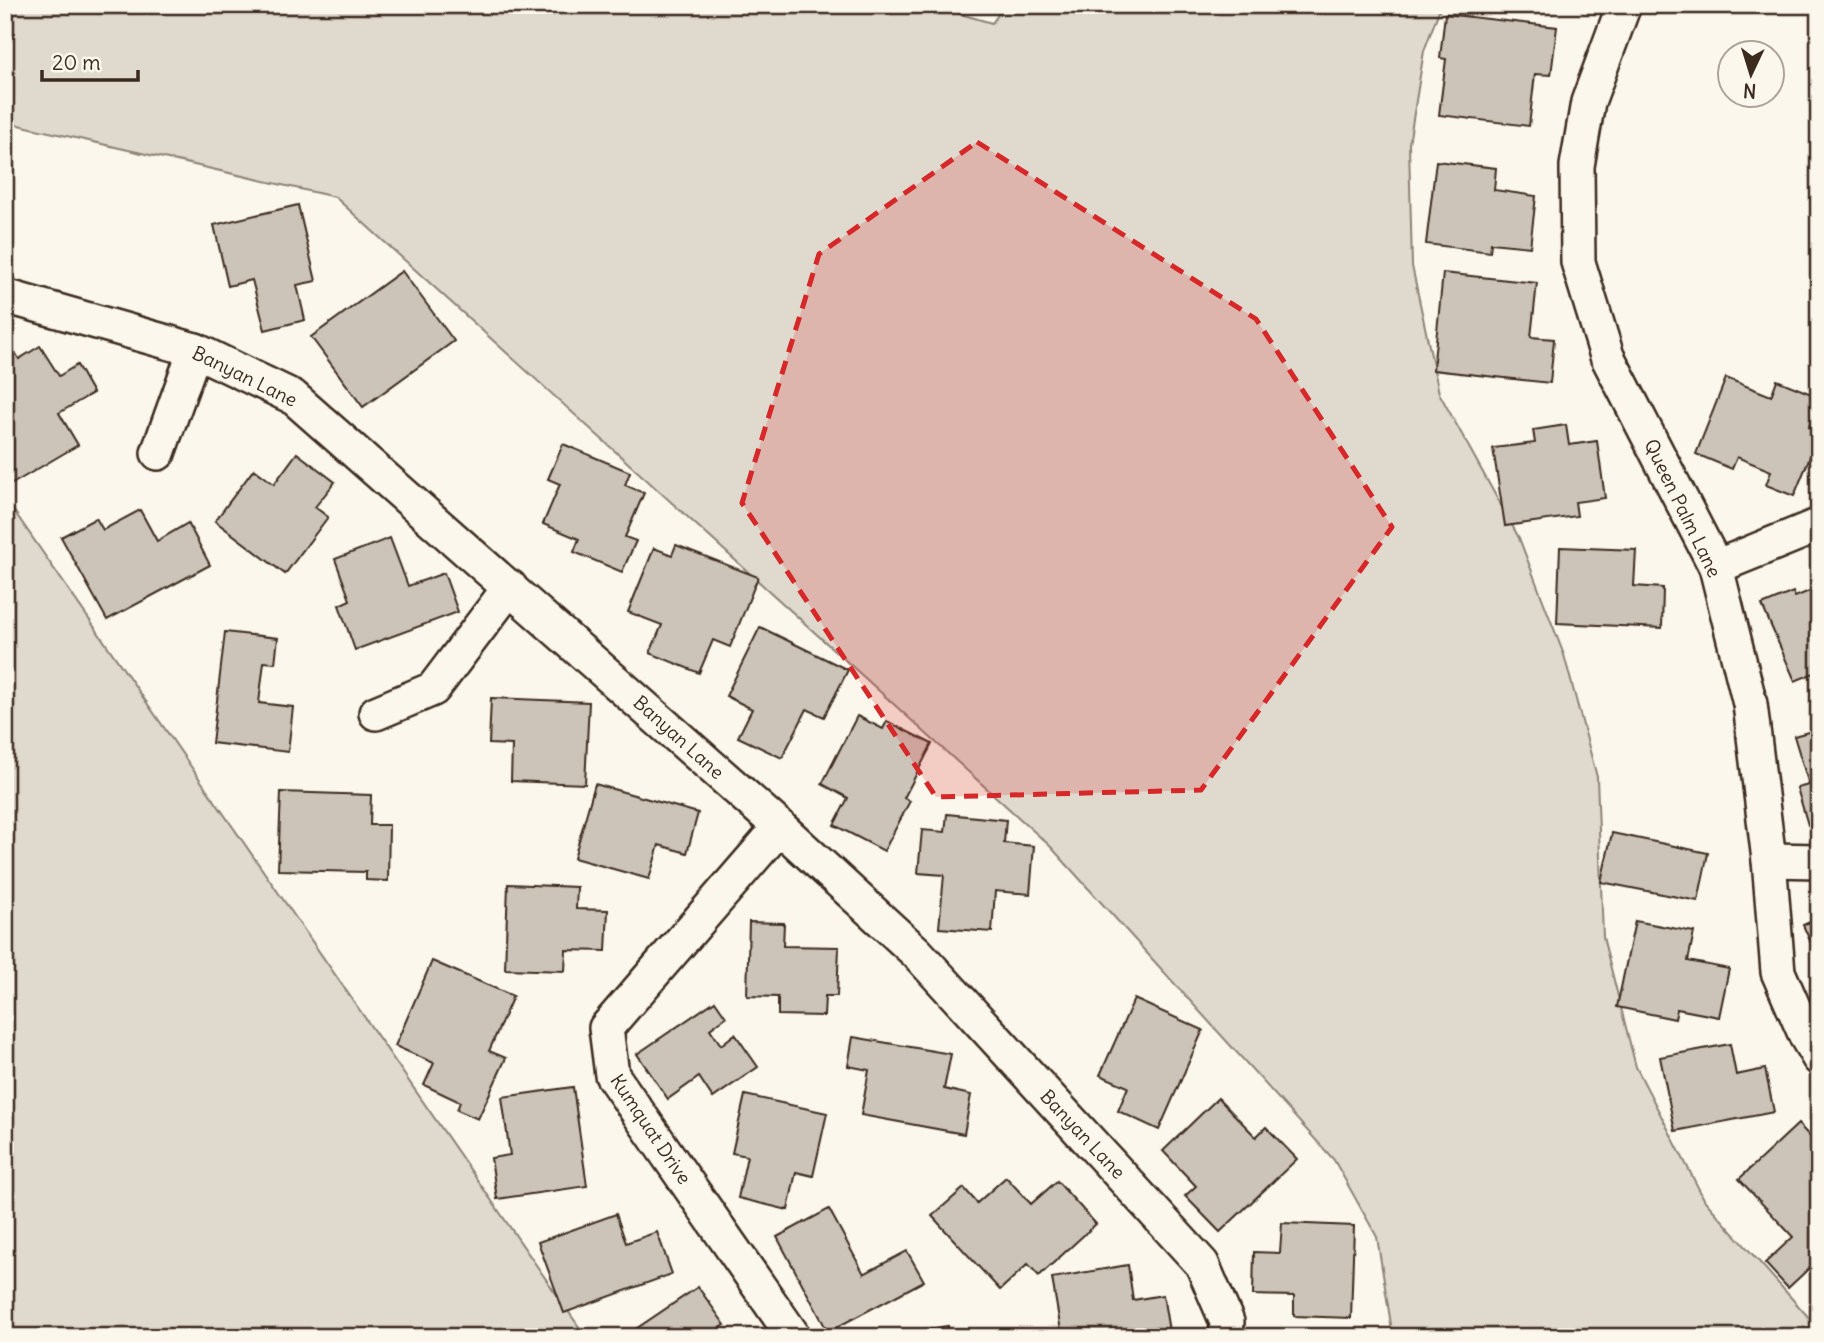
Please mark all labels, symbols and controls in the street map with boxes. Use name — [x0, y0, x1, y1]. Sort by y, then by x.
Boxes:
scale bar — [42, 38, 138, 82]
north arrow — [1716, 38, 1786, 108]
text: 20 m — [52, 49, 101, 76]
text: N — [1742, 79, 1757, 103]
street label: Banyan Lane — [189, 340, 301, 412]
street label: Queen Palm Lane — [1639, 435, 1727, 581]
street label: Banyan Lane — [629, 690, 729, 784]
street label: Kumquat Drive — [605, 1069, 697, 1189]
street label: Banyan Lane — [1035, 1084, 1131, 1184]

